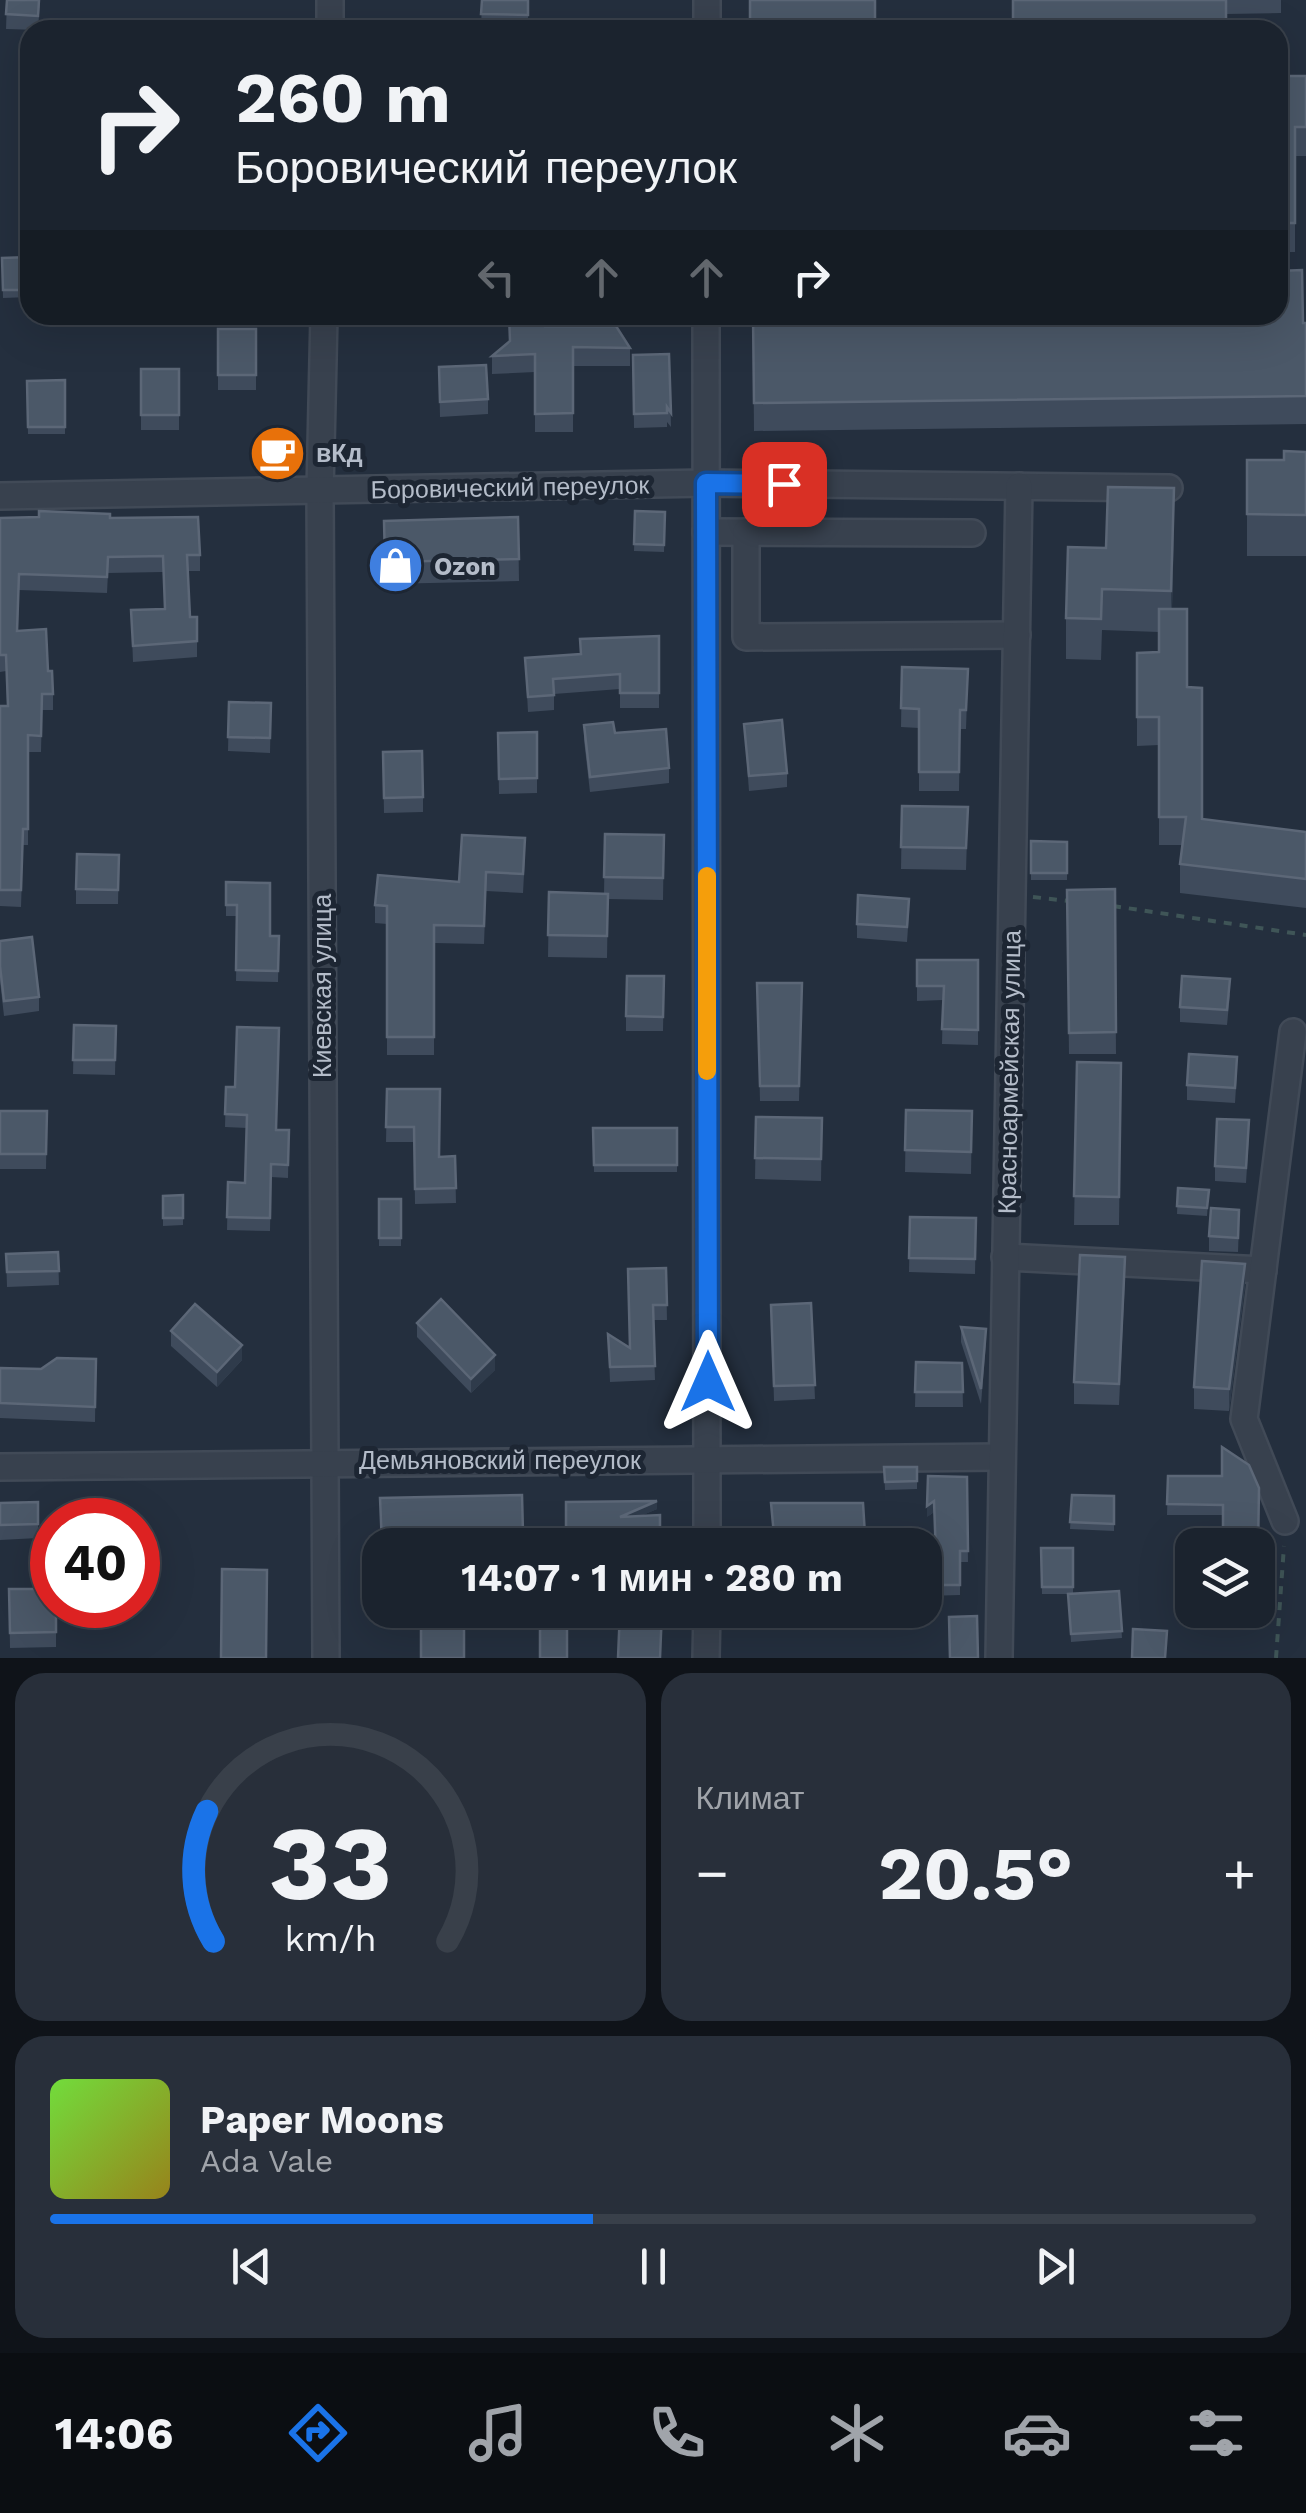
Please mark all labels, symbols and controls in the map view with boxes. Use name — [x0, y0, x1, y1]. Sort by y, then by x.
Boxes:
text: 260 m — [235, 57, 451, 139]
icon: right — [70, 60, 200, 190]
text: Боровический переулок — [235, 141, 737, 194]
icon: left — [469, 250, 524, 305]
icon: ahead — [574, 250, 629, 305]
icon: ahead — [679, 250, 734, 305]
icon: right — [784, 250, 839, 305]
cafe icon: вКд — [247, 423, 307, 483]
place label: вКд — [316, 439, 363, 468]
pin — [742, 442, 827, 527]
icon: arrive — [757, 457, 812, 512]
street label: Боровический переулок — [370, 471, 651, 504]
shop icon: Ozon — [365, 536, 425, 596]
place label: Ozon — [434, 552, 496, 581]
street label: Киевская улица — [308, 894, 337, 1078]
street label: Красноармейская улица — [993, 930, 1026, 1214]
position arrow — [656, 1330, 760, 1434]
street label: Демьяновский переулок — [359, 1446, 642, 1475]
speed limit sign: 40 — [30, 1498, 160, 1628]
map controls — [1175, 1528, 1275, 1628]
button: layers — [1175, 1528, 1275, 1628]
text: 14:07 · 1 мин · 280 m — [461, 1556, 843, 1600]
text: Климат — [696, 1779, 804, 1817]
text: 33 — [269, 1802, 392, 1924]
text: 20.5° — [878, 1829, 1073, 1917]
text: − — [696, 1841, 729, 1905]
text: + — [1223, 1841, 1256, 1905]
text: km/h — [284, 1918, 376, 1960]
text: Paper Moons — [200, 2098, 444, 2142]
text: Ada Vale — [200, 2142, 333, 2180]
icon: previous — [224, 2239, 279, 2294]
icon: pause — [626, 2239, 681, 2294]
icon: next — [1028, 2239, 1083, 2294]
icon: directions — [283, 2398, 353, 2468]
icon: music — [463, 2398, 533, 2468]
icon: phone — [642, 2398, 712, 2468]
icon: climate — [822, 2398, 892, 2468]
icon: car — [1002, 2398, 1072, 2468]
icon: filters — [1181, 2398, 1251, 2468]
text: 14:06 — [55, 2407, 174, 2460]

